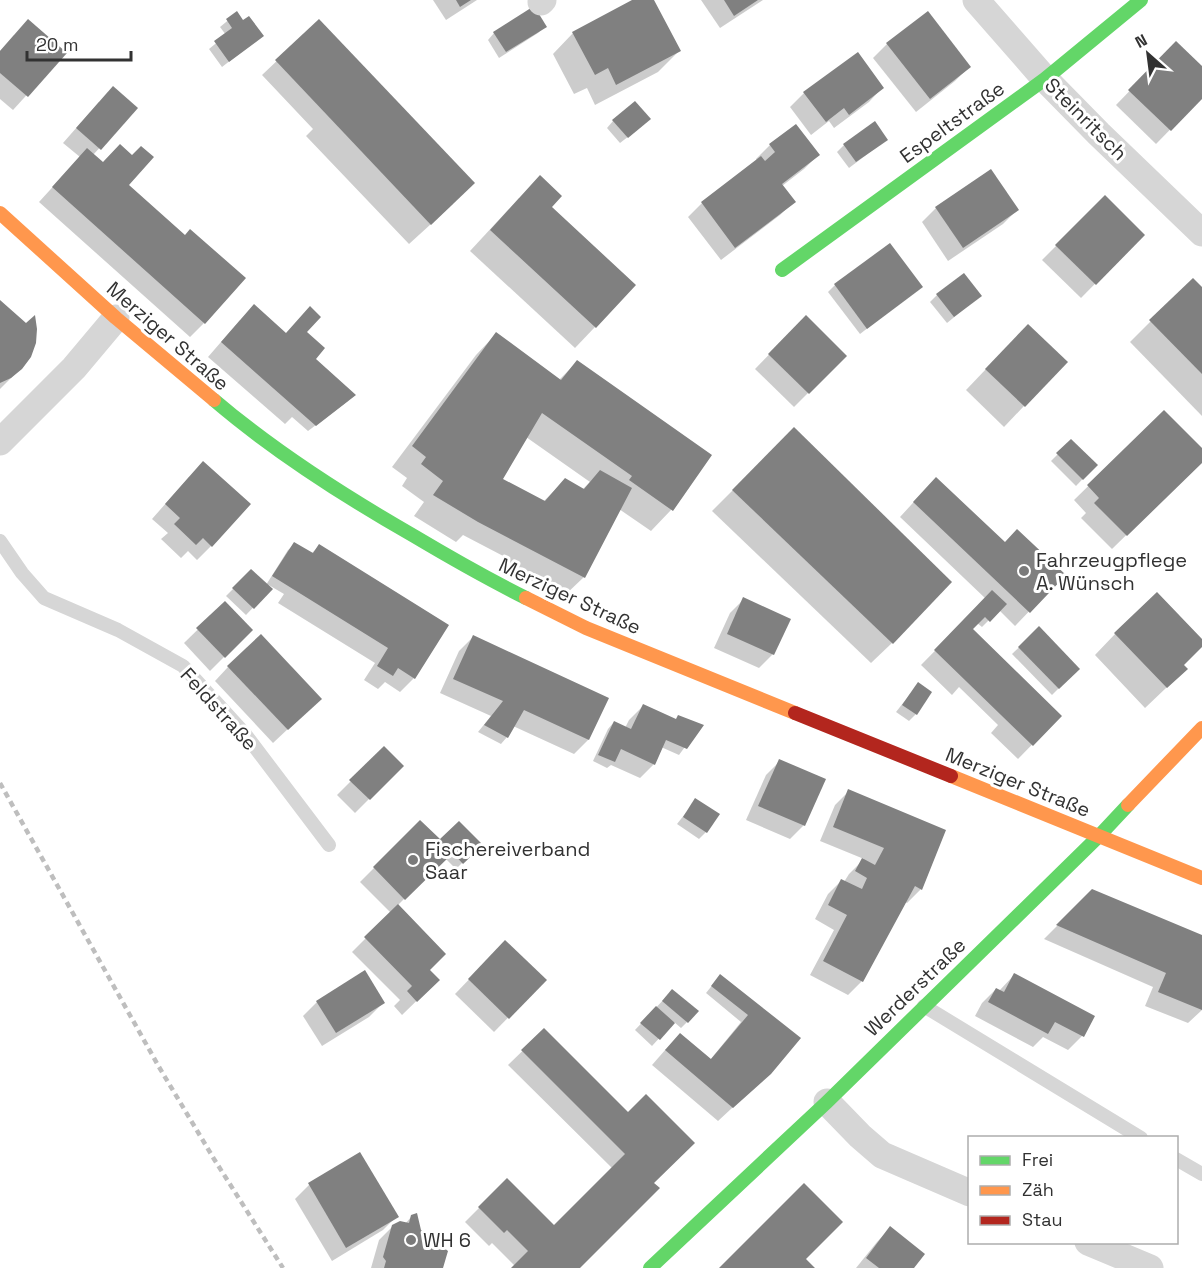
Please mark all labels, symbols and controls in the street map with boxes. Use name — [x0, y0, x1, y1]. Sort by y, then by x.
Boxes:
scale bar — [27, 24, 130, 62]
north arrow — [1118, 24, 1178, 84]
text: N — [1132, 29, 1151, 53]
text: 20 m — [36, 33, 79, 56]
street label: Steinritsch — [1039, 72, 1133, 166]
street label: Espeltstraße — [895, 75, 1009, 169]
street label: Merziger Straße — [101, 276, 235, 396]
place label: Fahrzeugpflege A. Wünsch — [1036, 547, 1187, 596]
street label: Merziger Straße — [495, 552, 645, 640]
marker: Fahrzeugpflege A. Wünsch — [1017, 564, 1031, 578]
street label: Feldstraße — [175, 662, 263, 756]
street label: Merziger Straße — [942, 741, 1094, 823]
place label: Fischereiverband Saar — [425, 836, 591, 885]
marker: Fischereiverband Saar — [406, 853, 420, 867]
street label: Werderstraße — [859, 932, 971, 1042]
legend — [968, 1136, 1178, 1244]
text: Frei — [1022, 1148, 1053, 1171]
text: Zäh — [1022, 1178, 1054, 1201]
text: Stau — [1022, 1208, 1062, 1231]
place label: WH 6 — [423, 1227, 471, 1253]
marker: WH 6 — [404, 1233, 418, 1247]

